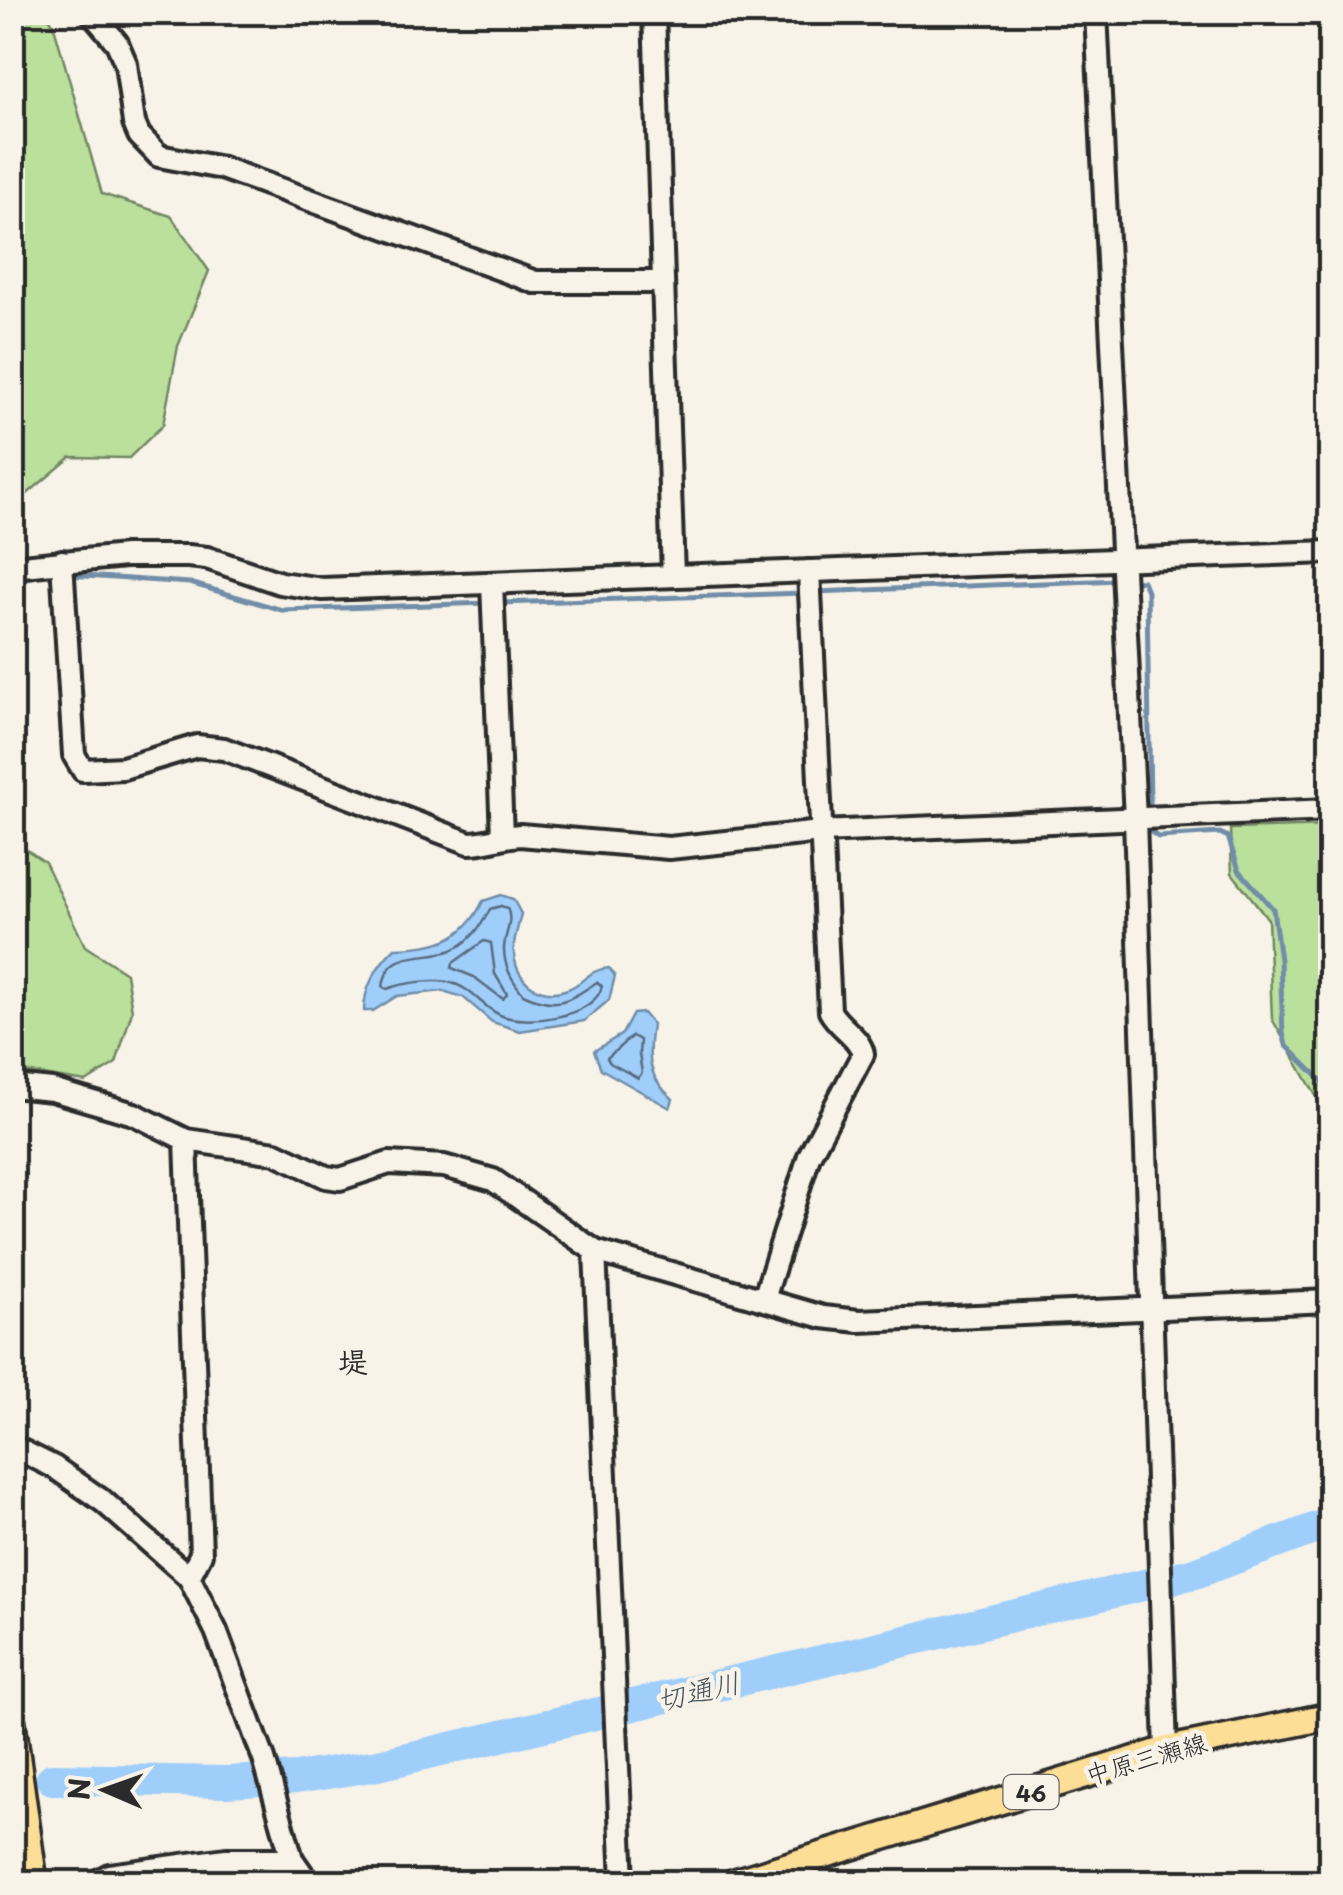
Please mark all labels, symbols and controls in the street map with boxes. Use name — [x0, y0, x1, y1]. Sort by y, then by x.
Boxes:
district label: 堤 — [338, 1338, 368, 1383]
water label: 切通川 — [652, 1660, 744, 1720]
street label: 中原三瀬線 — [1081, 1723, 1211, 1793]
north arrow — [55, 1740, 155, 1840]
road number: 46 — [1004, 1775, 1058, 1809]
text: N — [57, 1777, 100, 1801]

